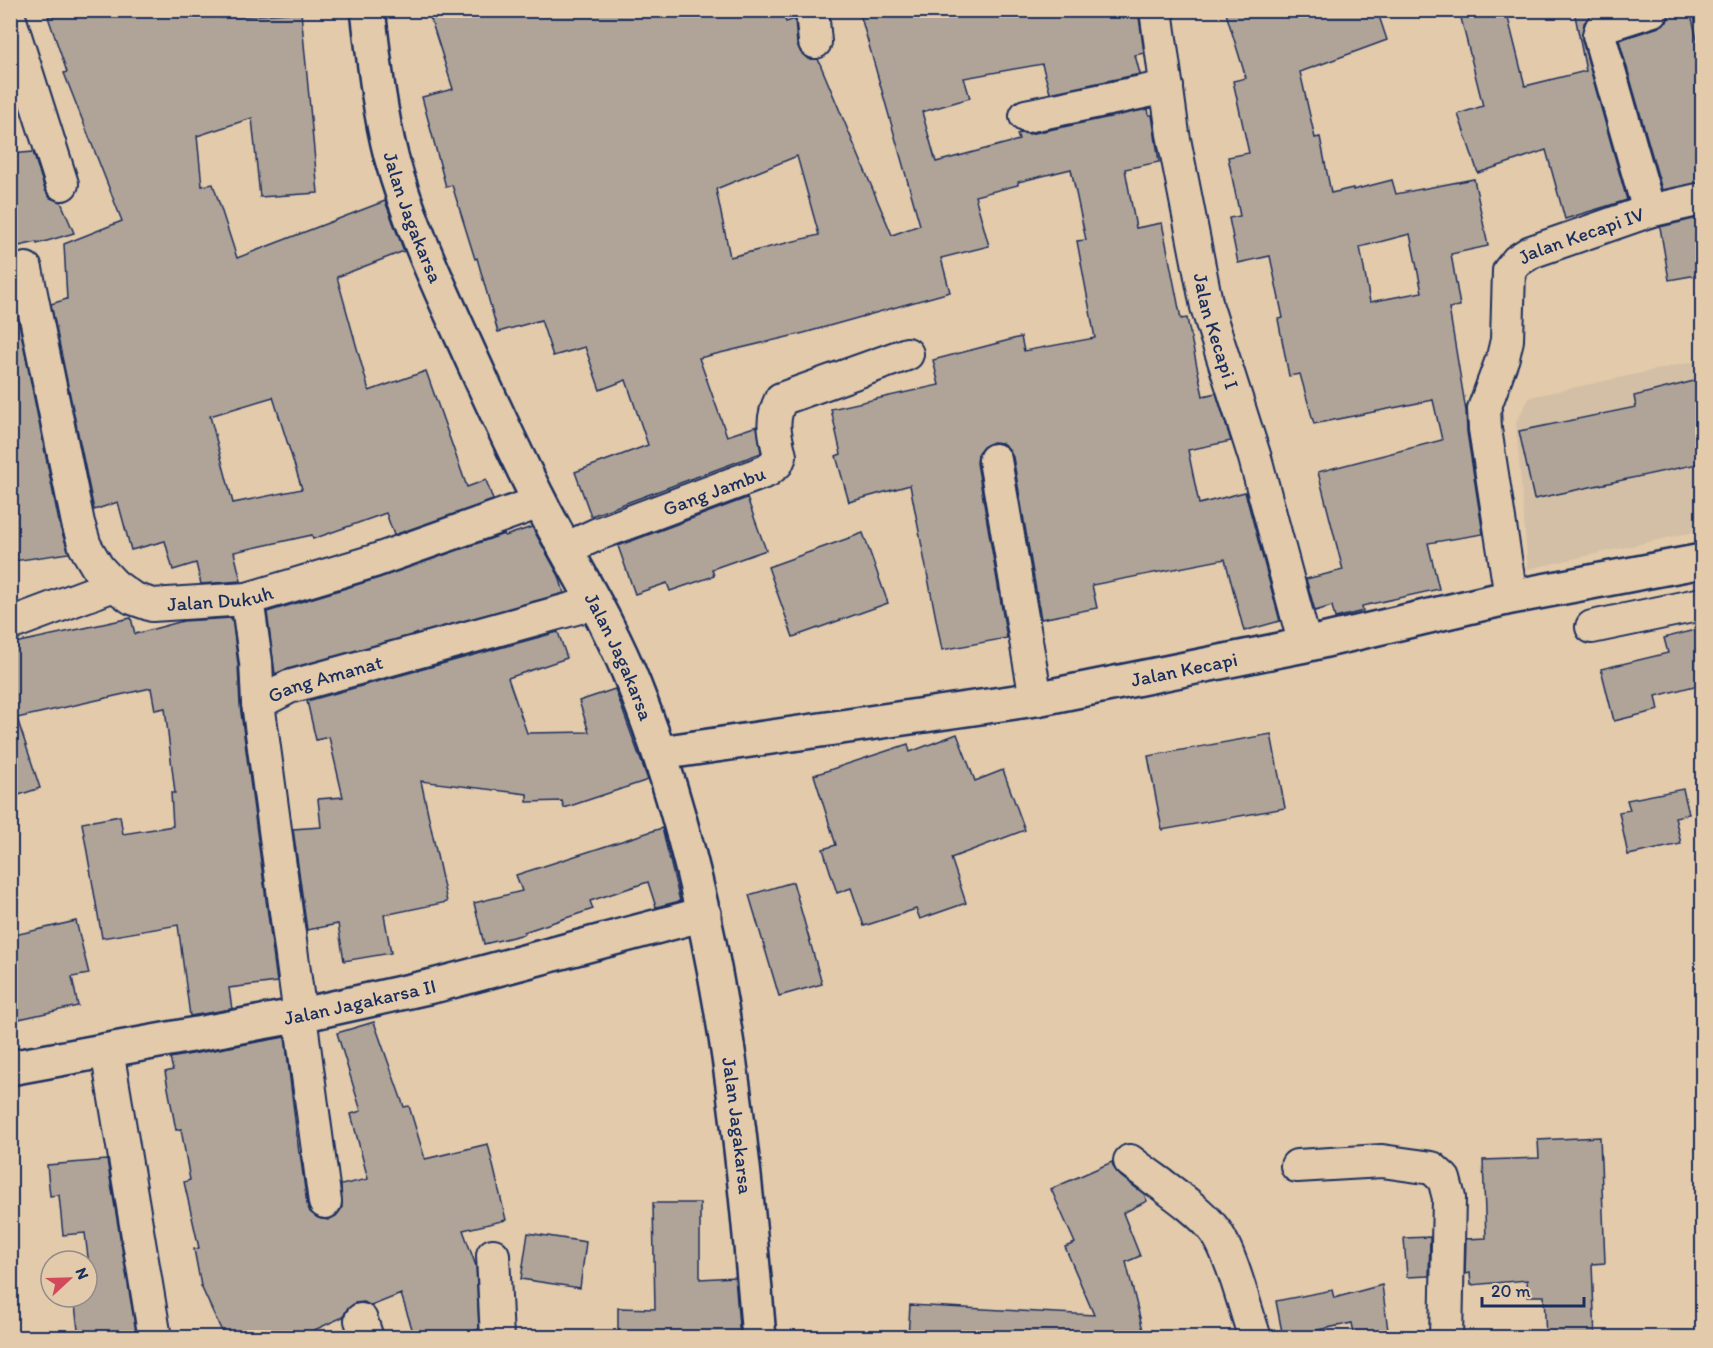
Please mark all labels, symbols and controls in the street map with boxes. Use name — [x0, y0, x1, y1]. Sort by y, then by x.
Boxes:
street label: Jalan Jagakarsa — [378, 149, 448, 287]
street label: Jalan Kecapi IV — [1513, 202, 1647, 269]
street label: Jalan Kecapi I — [1189, 271, 1244, 392]
street label: Gang Jambu — [659, 461, 769, 521]
street label: Jalan Dukuh — [166, 580, 276, 616]
street label: Jalan Jagakarsa — [580, 588, 659, 724]
street label: Jalan Kecapi — [1129, 647, 1240, 692]
street label: Gang Amanat — [264, 650, 386, 708]
street label: Jalan Jagakarsa II — [282, 974, 438, 1030]
street label: Jalan Jagakarsa — [717, 1056, 758, 1196]
north arrow — [39, 1249, 99, 1309]
text: N — [72, 1265, 93, 1282]
scale bar — [1482, 1270, 1584, 1308]
text: 20 m — [1491, 1280, 1531, 1302]

